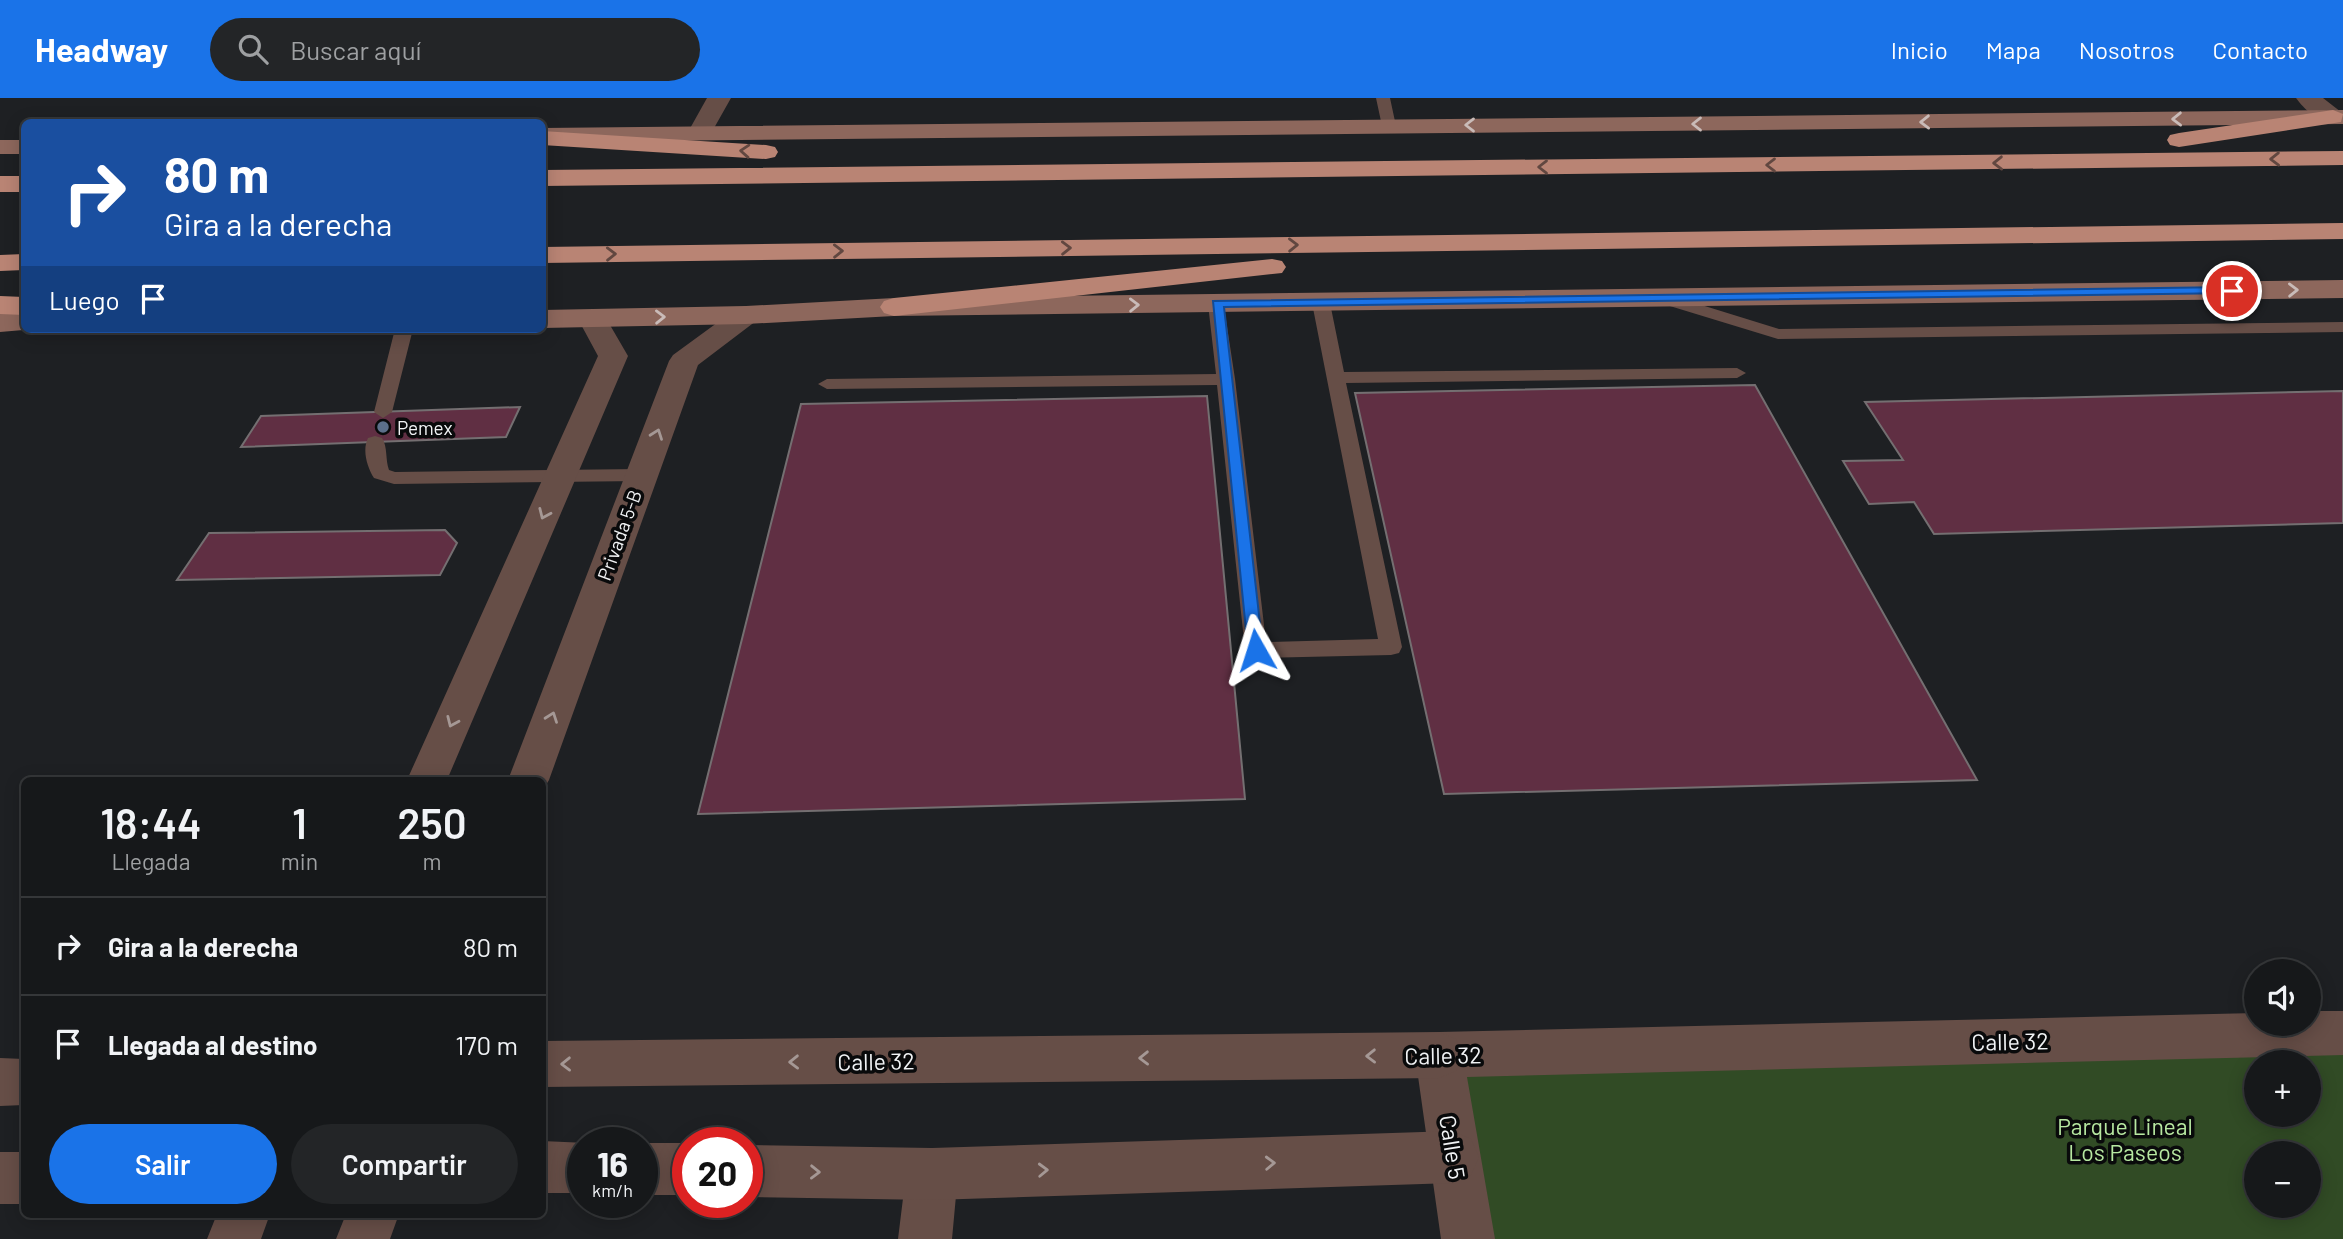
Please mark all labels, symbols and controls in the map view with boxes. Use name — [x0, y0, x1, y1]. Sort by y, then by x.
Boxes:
search box — [210, 18, 700, 81]
text: Headway — [35, 29, 168, 69]
icon: search — [234, 30, 272, 68]
text: Buscar aquí — [290, 34, 421, 65]
text: Inicio — [1891, 35, 1948, 64]
text: Mapa — [1986, 35, 2041, 64]
text: Nosotros — [2079, 35, 2175, 64]
text: Contacto — [2213, 35, 2308, 64]
one-way arrow — [2171, 111, 2182, 127]
one-way arrow — [1919, 114, 1930, 129]
one-way arrow — [1692, 116, 1702, 132]
one-way arrow — [1464, 118, 1475, 133]
text: 80 m — [164, 144, 269, 203]
one-way arrow — [739, 144, 750, 159]
icon: right — [49, 147, 140, 238]
one-way arrow — [2269, 151, 2280, 167]
one-way arrow — [1993, 155, 2003, 171]
one-way arrow — [1765, 157, 1776, 173]
one-way arrow — [1538, 159, 1548, 175]
text: Gira a la derecha — [164, 204, 392, 242]
one-way arrow — [1288, 237, 1299, 252]
one-way arrow — [1061, 240, 1071, 256]
one-way arrow — [833, 243, 844, 259]
one-way arrow — [606, 246, 616, 262]
pin — [2202, 261, 2262, 321]
icon: arrive — [2213, 272, 2251, 310]
icon: arrive — [134, 280, 172, 318]
one-way arrow — [2288, 282, 2298, 298]
text: Luego — [49, 284, 120, 315]
one-way arrow — [1129, 297, 1140, 313]
one-way arrow — [655, 309, 665, 325]
place label: Pemex — [397, 416, 453, 439]
marker: Pemex — [375, 419, 391, 435]
one-way arrow — [648, 429, 662, 441]
street label: Privada 5-B — [592, 487, 646, 583]
one-way arrow — [538, 507, 552, 519]
position arrow — [1219, 613, 1293, 687]
one-way arrow — [543, 711, 557, 723]
one-way arrow — [447, 716, 461, 728]
text: 18:44 — [100, 797, 202, 847]
text: 1 — [292, 797, 307, 847]
text: 250 — [397, 797, 467, 847]
text: Llegada — [111, 847, 190, 875]
text: min — [281, 847, 318, 875]
text: m — [423, 847, 442, 875]
icon: right — [49, 927, 87, 965]
text: Gira a la derecha — [108, 931, 298, 962]
text: 80 m — [463, 931, 518, 962]
map controls — [2244, 959, 2321, 1218]
button: sound — [2244, 959, 2321, 1036]
icon: arrive — [49, 1025, 87, 1063]
street label: Calle 32 — [1971, 1026, 2049, 1056]
text: Llegada al destino — [108, 1029, 317, 1060]
text: 170 m — [455, 1029, 518, 1060]
street label: Calle 32 — [1404, 1040, 1482, 1070]
street label: Calle 32 — [837, 1046, 915, 1076]
one-way arrow — [1365, 1048, 1376, 1063]
one-way arrow — [1138, 1050, 1148, 1066]
button: + — [2244, 1050, 2321, 1127]
one-way arrow — [788, 1054, 798, 1070]
one-way arrow — [560, 1056, 571, 1072]
park label: Parque Lineal Los Paseos — [2057, 1112, 2193, 1166]
street label: Calle 5 — [1434, 1113, 1472, 1181]
button: Salir — [49, 1124, 277, 1204]
button: Compartir — [291, 1124, 518, 1204]
speed limit sign: 20 — [672, 1127, 763, 1218]
button: − — [2244, 1141, 2321, 1218]
text: 16 — [597, 1142, 628, 1184]
one-way arrow — [1265, 1155, 1276, 1170]
one-way arrow — [1038, 1163, 1049, 1178]
one-way arrow — [811, 1164, 821, 1180]
text: km/h — [592, 1179, 633, 1201]

